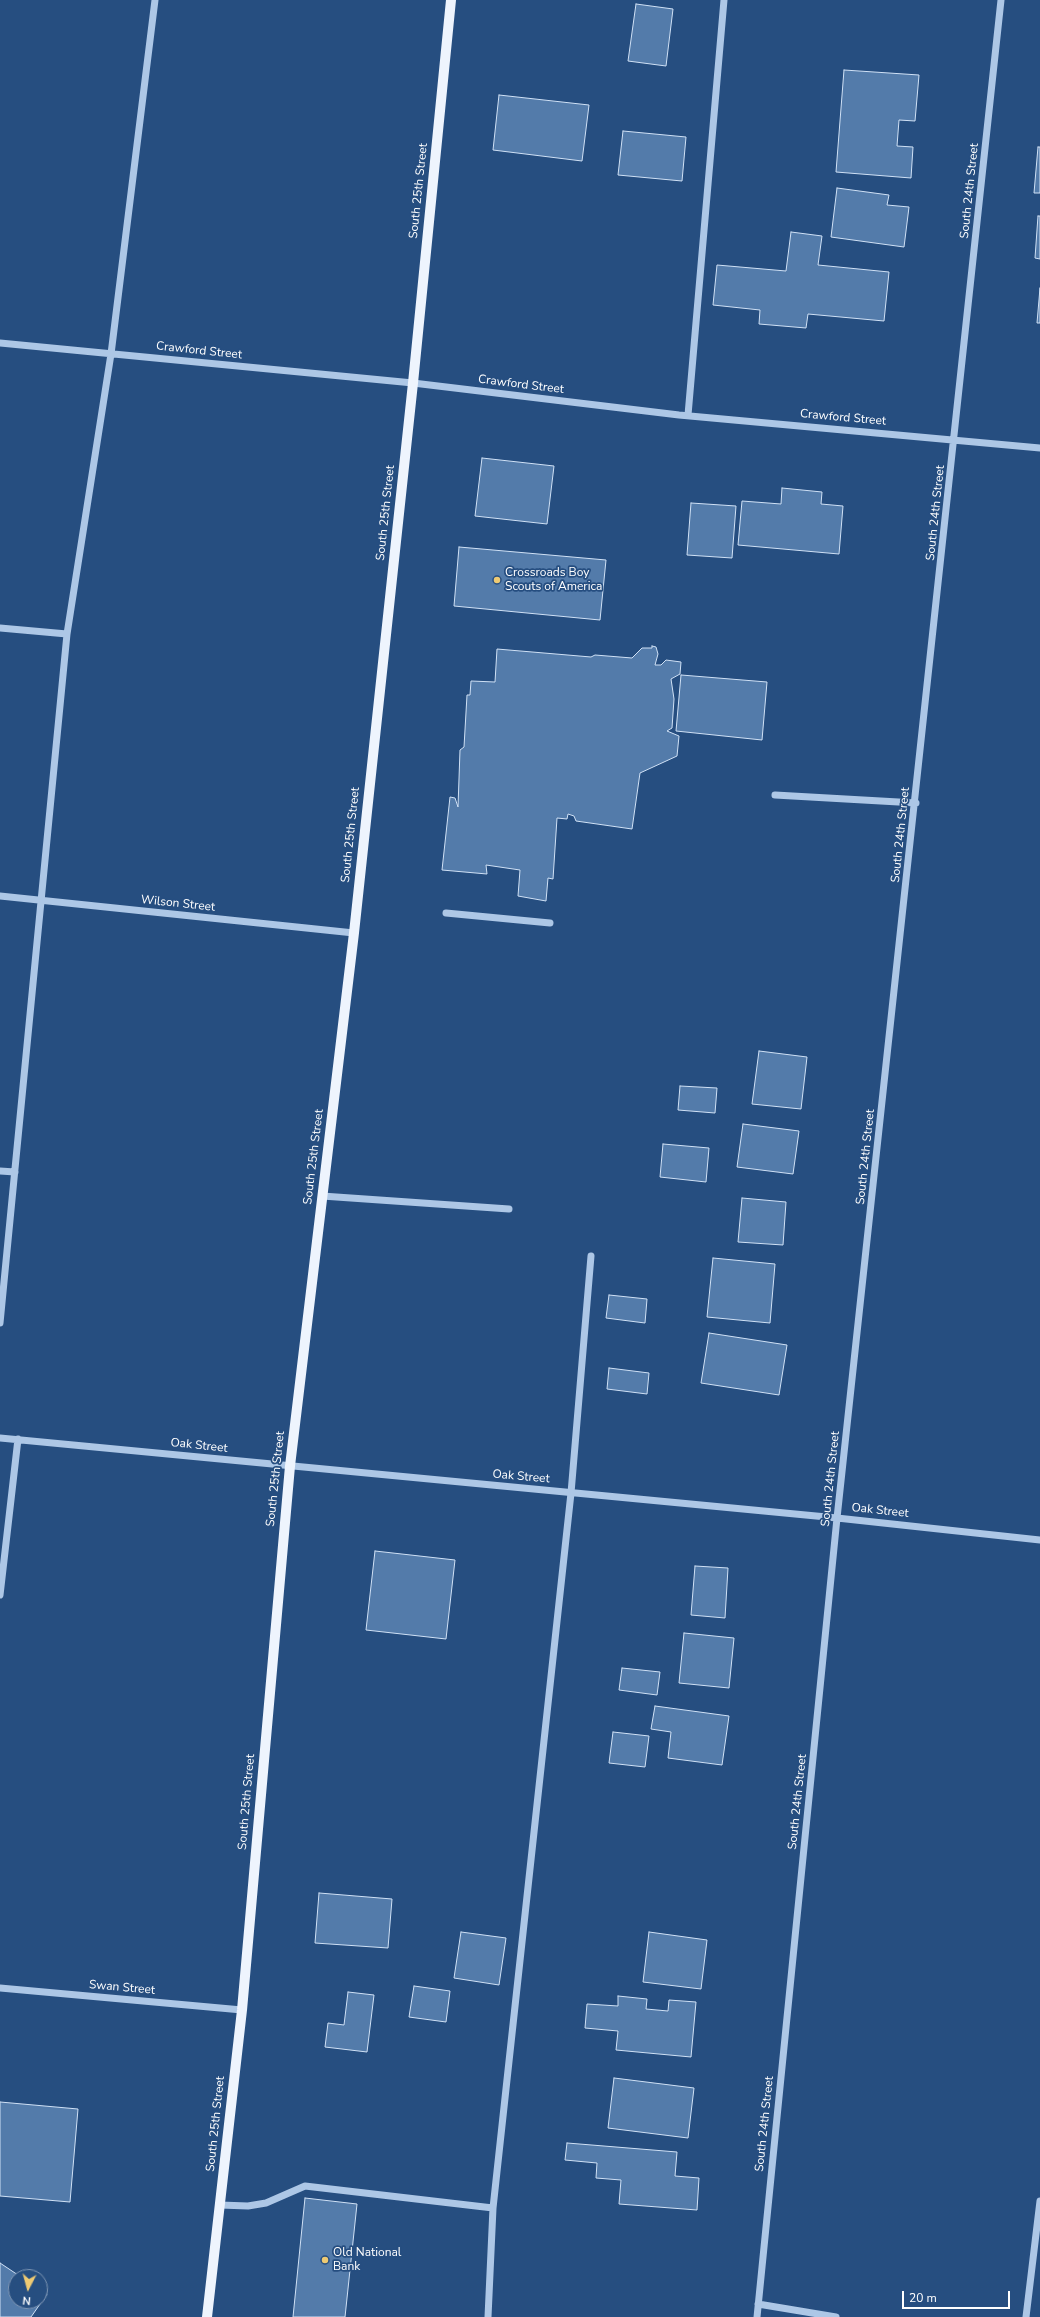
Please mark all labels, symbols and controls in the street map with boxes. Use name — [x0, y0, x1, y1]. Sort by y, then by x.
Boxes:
street label: South 25th Street — [407, 142, 431, 240]
street label: South 24th Street — [958, 142, 982, 240]
street label: Crawford Street — [155, 339, 243, 363]
street label: Crawford Street — [477, 373, 565, 397]
street label: Crawford Street — [799, 407, 887, 429]
street label: South 25th Street — [374, 464, 398, 562]
street label: South 24th Street — [924, 464, 948, 562]
place label: Crossroads Boy Scouts of America — [505, 566, 602, 594]
marker: Crossroads Boy Scouts of America — [492, 575, 502, 585]
street label: South 25th Street — [339, 786, 363, 884]
street label: South 24th Street — [889, 786, 913, 884]
street label: Wilson Street — [140, 893, 216, 915]
street label: South 25th Street — [301, 1108, 327, 1206]
street label: South 24th Street — [854, 1108, 878, 1206]
street label: South 25th Street — [264, 1430, 288, 1528]
street label: South 24th Street — [819, 1430, 843, 1528]
street label: Oak Street — [170, 1436, 228, 1456]
street label: Oak Street — [492, 1467, 550, 1487]
street label: Oak Street — [851, 1501, 909, 1521]
street label: South 25th Street — [236, 1753, 258, 1851]
street label: South 24th Street — [786, 1753, 810, 1851]
street label: Swan Street — [88, 1978, 156, 1998]
street label: South 25th Street — [204, 2075, 228, 2173]
street label: South 24th Street — [753, 2075, 777, 2173]
place label: Old National Bank — [333, 2246, 401, 2274]
marker: Old National Bank — [320, 2255, 330, 2265]
north arrow — [8, 2269, 48, 2309]
scale bar — [904, 2283, 1012, 2309]
text: 20 m — [909, 2290, 937, 2306]
text: N — [22, 2293, 32, 2308]

